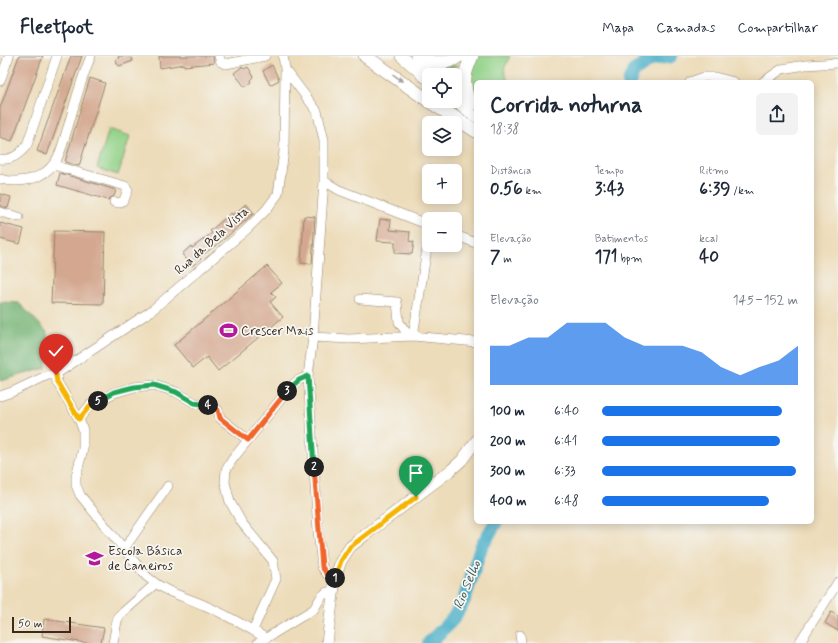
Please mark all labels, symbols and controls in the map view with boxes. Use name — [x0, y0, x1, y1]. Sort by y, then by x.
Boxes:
text: Fleetfoot — [20, 15, 94, 40]
text: Mapa — [602, 19, 634, 37]
text: Camadas — [656, 19, 715, 37]
text: Compartilhar — [737, 19, 818, 37]
map controls — [422, 68, 462, 252]
button: locate — [422, 68, 462, 108]
one-way arrow — [392, 74, 403, 82]
text: Corrida noturna — [490, 92, 643, 120]
button: share — [756, 93, 798, 135]
button: layers — [422, 116, 462, 156]
text: 18:38 — [490, 121, 519, 138]
button: + — [422, 164, 462, 204]
text: Distância — [490, 164, 531, 178]
text: Tempo — [595, 164, 624, 178]
text: Ritmo — [699, 164, 728, 178]
text: 0.56 — [490, 178, 523, 200]
text: 3:43 — [595, 178, 624, 200]
text: 6:39 — [699, 178, 730, 200]
text: km — [523, 184, 542, 198]
text: /km — [730, 184, 754, 198]
street label: Rua da Bela Vista — [171, 203, 253, 279]
button: − — [422, 212, 462, 252]
text: Elevação — [490, 232, 531, 246]
text: Batimentos — [595, 232, 648, 246]
text: kcal — [699, 232, 718, 246]
text: 7 — [490, 246, 500, 268]
text: 171 — [595, 246, 617, 268]
text: 40 — [699, 246, 719, 268]
text: m — [500, 252, 512, 266]
text: bpm — [617, 252, 643, 266]
text: Elevação — [490, 292, 539, 309]
text: 145–152 m — [733, 292, 798, 309]
sports icon: Crescer Mais — [218, 321, 238, 341]
place label: Crescer Mais — [241, 323, 314, 340]
pin — [39, 334, 73, 375]
icon: check — [45, 340, 67, 362]
pin: 3 — [277, 381, 297, 401]
text: 3 — [285, 384, 289, 398]
pin: 5 — [88, 391, 108, 411]
text: 5 — [95, 394, 101, 408]
pin: 4 — [198, 395, 218, 415]
text: 4 — [205, 398, 211, 412]
text: 100 m — [490, 403, 525, 420]
text: 6:40 — [554, 403, 579, 420]
text: 200 m — [490, 433, 525, 450]
text: 6:41 — [554, 433, 577, 450]
pin — [399, 456, 433, 497]
pin: 2 — [304, 457, 324, 477]
text: 2 — [311, 460, 317, 474]
icon: arrive — [405, 462, 427, 484]
text: 300 m — [490, 463, 525, 480]
text: 6:33 — [554, 463, 576, 480]
text: 400 m — [490, 493, 527, 510]
text: 6:48 — [554, 493, 579, 510]
place label: Escola Básica de Caneiros — [108, 543, 182, 575]
school or university icon: Escola Básica de Caneiros — [85, 548, 105, 568]
water label: Rio Selho — [449, 557, 485, 612]
pin: 1 — [325, 568, 345, 588]
text: 1 — [333, 571, 337, 585]
scale bar — [12, 615, 71, 634]
text: 50 m — [18, 617, 43, 631]

